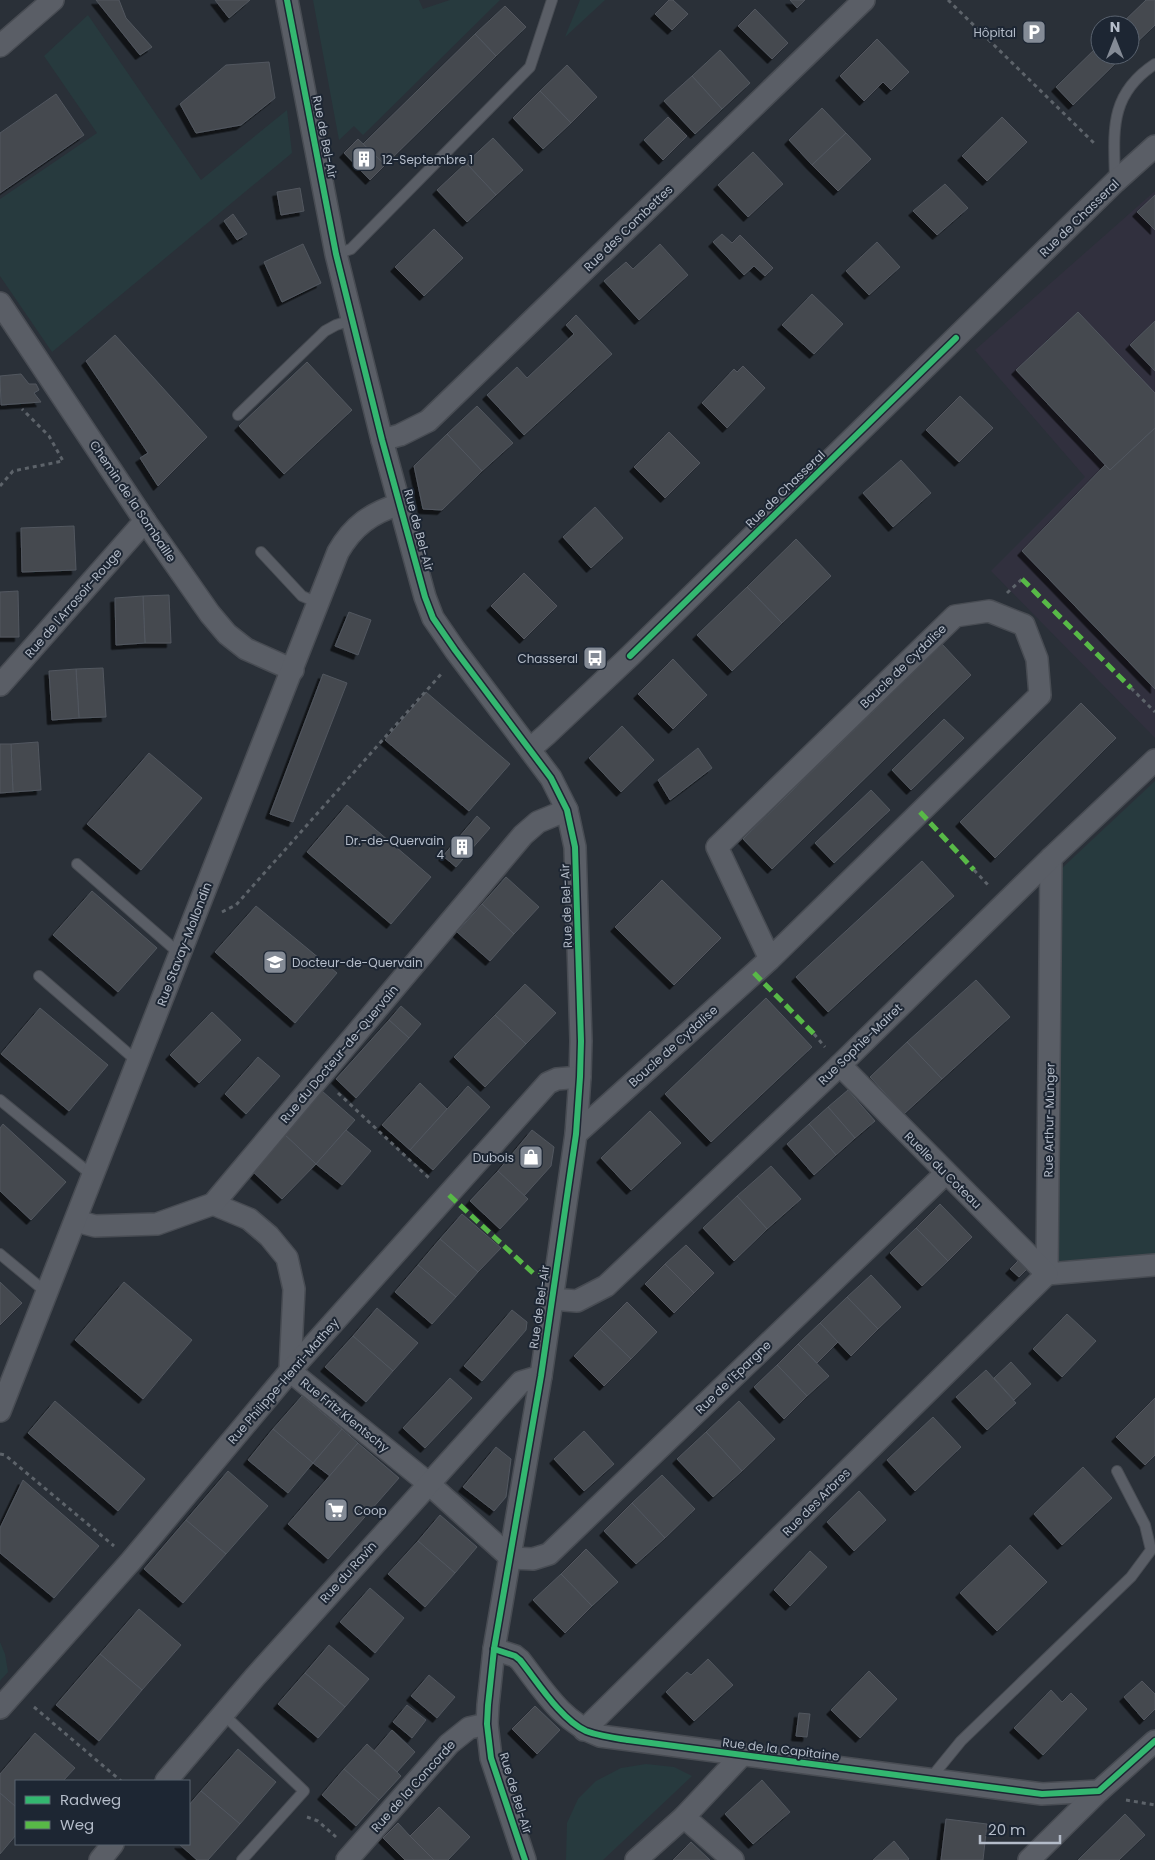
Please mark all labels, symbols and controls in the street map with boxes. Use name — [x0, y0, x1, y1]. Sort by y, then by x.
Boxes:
north arrow — [1090, 15, 1140, 65]
text: N — [1110, 17, 1120, 37]
parking icon: Hôpital — [1021, 19, 1047, 45]
place label: Hôpital — [974, 24, 1016, 41]
street label: Rue de Bel-Air — [309, 94, 341, 180]
building icon: 12-Septembre 1 — [351, 146, 377, 172]
place label: 12-Septembre 1 — [382, 151, 473, 168]
street label: Rue de Chasseral — [1035, 175, 1123, 261]
street label: Rue des Combettes — [580, 181, 676, 275]
street label: Chemin de la Sombaille — [86, 437, 180, 565]
street label: Rue de Chasseral — [741, 446, 829, 532]
street label: Rue de Bel-Air — [400, 487, 438, 573]
street label: Rue de l'Arrosoir-Rouge — [21, 545, 125, 661]
street label: Boucle de Cydalise — [856, 620, 950, 712]
bus stop icon: Chasseral — [582, 645, 608, 671]
place label: Chasseral — [517, 650, 578, 667]
place label: Dr.-de-Quervain 4 — [345, 832, 444, 863]
building icon: Dr.-de-Quervain 4 — [449, 834, 475, 860]
street label: Rue de Bel-Air — [556, 863, 576, 948]
street label: Rue Stavay-Mollondin — [153, 880, 215, 1008]
school or university icon: Docteur-de-Quervain — [262, 949, 288, 975]
place label: Docteur-de-Quervain — [292, 954, 423, 971]
street label: Rue du Docteur-de-Quervain — [276, 981, 402, 1127]
street label: Rue Sophie-Mairet — [814, 999, 906, 1089]
street label: Boucle de Cydalise — [625, 1001, 721, 1091]
street label: Rue Arthur-Münger — [1040, 1062, 1059, 1178]
street label: Ruelle du Coteau — [901, 1128, 985, 1212]
shop icon: Dubois — [518, 1144, 544, 1170]
place label: Dubois — [473, 1149, 514, 1166]
street label: Rue de Bel-Air — [525, 1264, 553, 1350]
street label: Rue Philippe-Henri-Mathey — [224, 1314, 343, 1448]
street label: Rue de l'Epargne — [691, 1336, 775, 1418]
street label: Rue Fritz Klentschy — [297, 1374, 393, 1456]
street label: Rue des Arbres — [778, 1464, 854, 1540]
supermarket icon: Coop — [323, 1497, 349, 1523]
place label: Coop — [354, 1502, 387, 1519]
street label: Rue du Ravin — [316, 1538, 380, 1606]
street label: Rue de la Capitaine — [722, 1733, 840, 1765]
street label: Rue de la Concorde — [367, 1736, 459, 1836]
street label: Rue de Bel-Air — [496, 1750, 537, 1836]
legend — [15, 1780, 190, 1845]
text: Radweg — [60, 1789, 121, 1810]
scale bar — [980, 1812, 1060, 1844]
text: Weg — [60, 1814, 94, 1835]
text: 20 m — [988, 1819, 1026, 1840]

